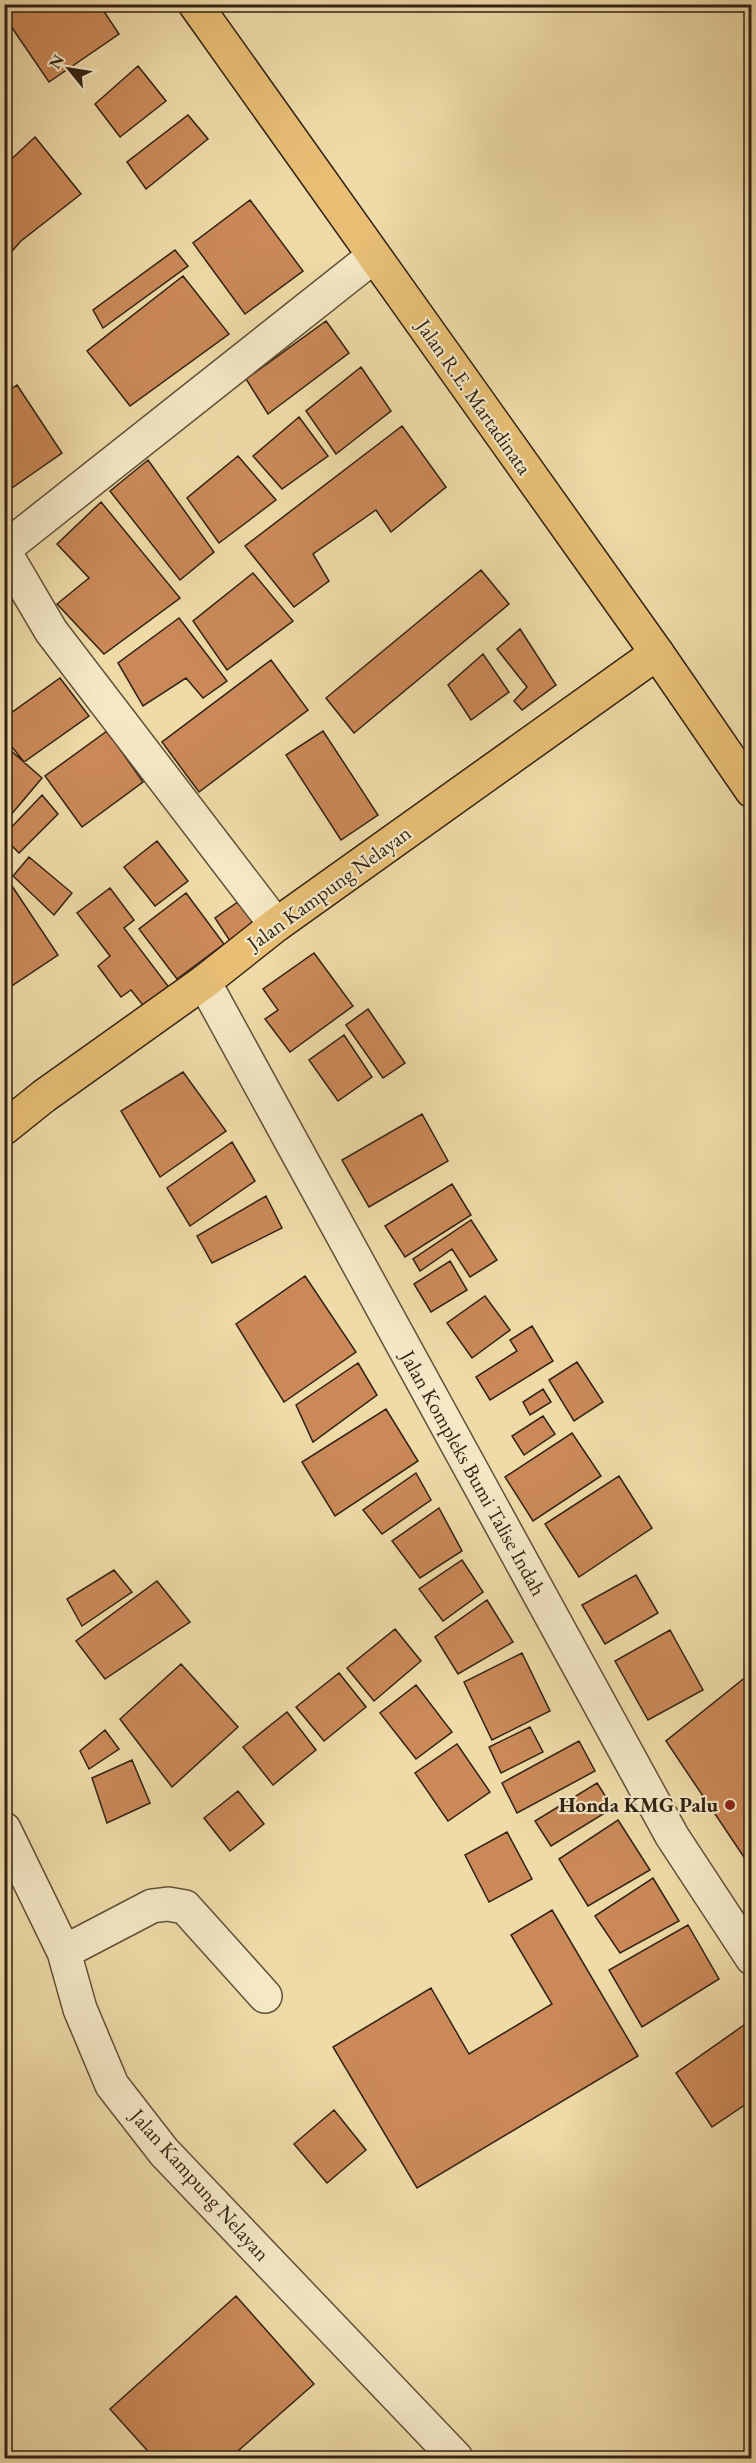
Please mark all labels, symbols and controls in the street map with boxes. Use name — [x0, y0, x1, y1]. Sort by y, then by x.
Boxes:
north arrow — [39, 39, 99, 99]
text: N — [44, 51, 69, 73]
street label: Jalan R.E. Martadinata — [409, 312, 539, 480]
street label: Jalan Kampung Nelayan — [240, 819, 416, 957]
street label: Jalan Kompleks Bumi Talise Indah — [394, 1343, 552, 1600]
place label: Honda KMG Palu — [559, 1791, 718, 1818]
marker: Honda KMG Palu — [723, 1798, 737, 1812]
street label: Jalan Kampung Nelayan — [123, 2101, 276, 2267]

